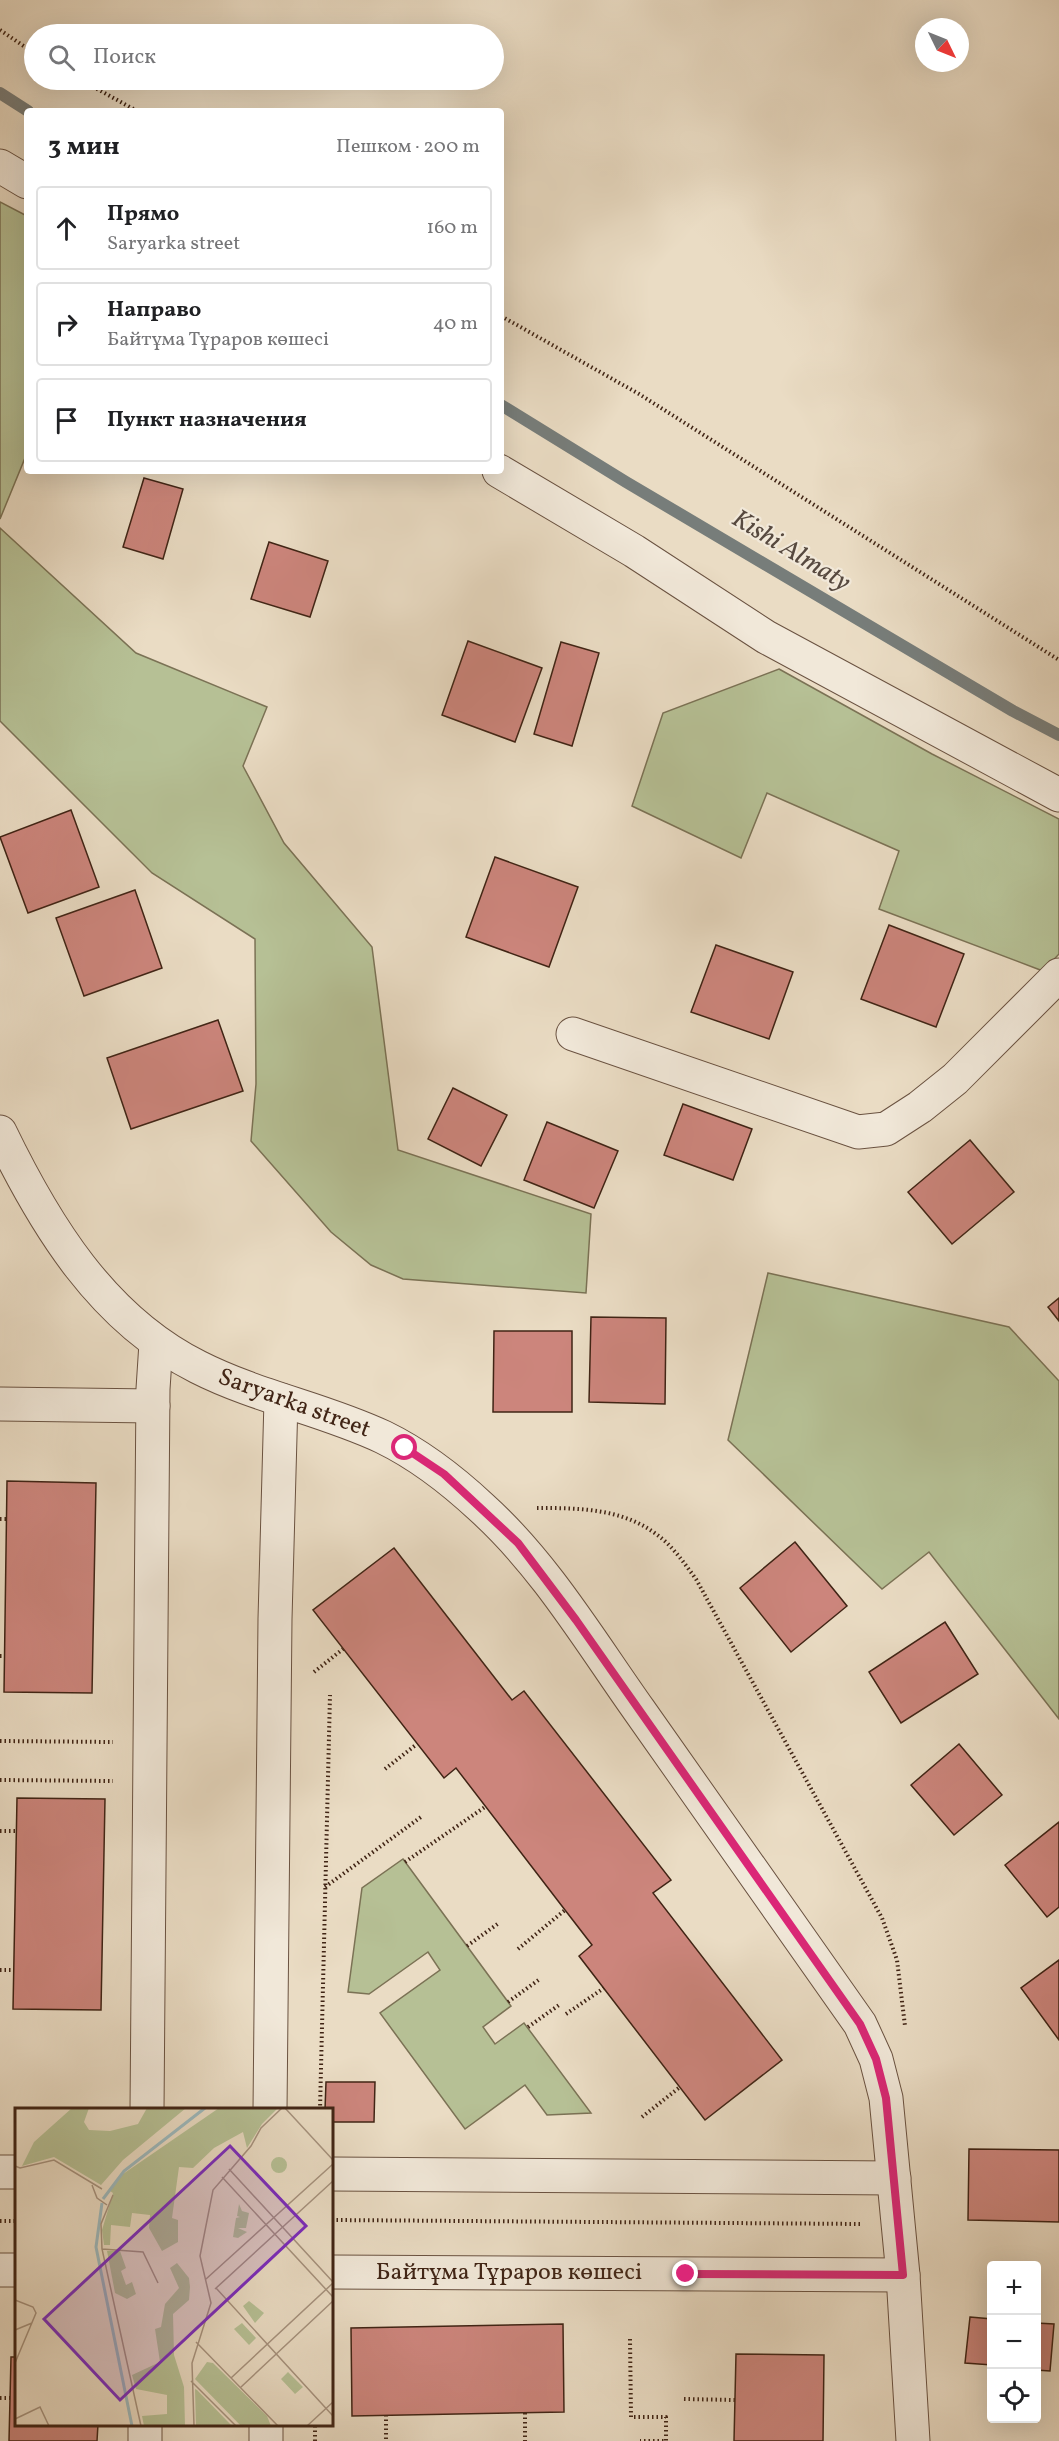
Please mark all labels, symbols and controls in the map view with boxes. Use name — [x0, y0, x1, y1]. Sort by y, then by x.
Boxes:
north arrow — [915, 18, 969, 72]
search box — [24, 24, 504, 90]
icon: search — [45, 41, 78, 74]
text: Поиск — [93, 42, 156, 73]
text: 3 мин — [48, 129, 120, 165]
text: Пешком · 200 m — [336, 133, 480, 161]
text: Прямо — [107, 199, 179, 230]
icon: ahead — [50, 212, 83, 245]
text: 160 m — [426, 214, 478, 242]
text: Saryarka street — [107, 230, 240, 258]
text: Направо — [107, 295, 201, 326]
icon: right — [50, 308, 83, 341]
text: 40 m — [433, 310, 478, 338]
text: Байтұма Тұраров көшесі — [107, 326, 329, 354]
icon: arrive — [50, 404, 83, 437]
text: Пункт назначения — [107, 405, 307, 436]
water label: Kіshі Almaty — [725, 501, 857, 601]
street label: Saryarka street — [213, 1361, 375, 1447]
route start — [391, 1434, 417, 1460]
inset map — [15, 2108, 333, 2426]
street label: Байтұма Тұраров көшесі — [376, 2256, 642, 2290]
route end — [672, 2260, 698, 2286]
map controls — [987, 2261, 1041, 2423]
button: + — [987, 2261, 1041, 2315]
button: − — [987, 2315, 1041, 2369]
button: locate — [987, 2369, 1041, 2423]

